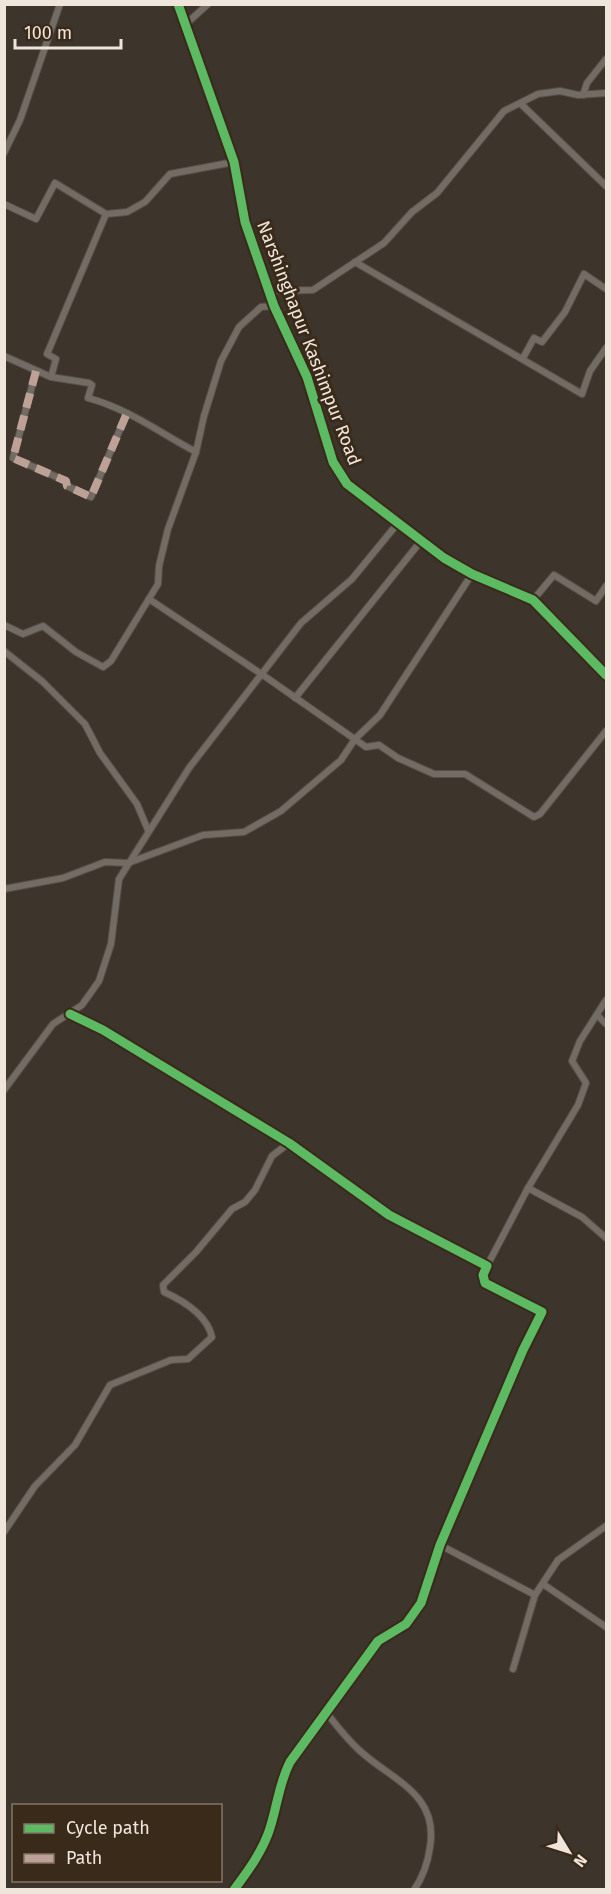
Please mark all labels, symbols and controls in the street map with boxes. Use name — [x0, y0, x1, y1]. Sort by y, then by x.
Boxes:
scale bar — [15, 12, 122, 50]
text: 100 m — [24, 22, 72, 44]
street label: Narshinghapur Kashimpur Road — [252, 218, 366, 468]
legend — [12, 1804, 222, 1882]
text: Cycle path — [66, 1817, 150, 1839]
north arrow — [539, 1822, 599, 1882]
text: Path — [66, 1847, 102, 1869]
text: N — [570, 1851, 591, 1871]

